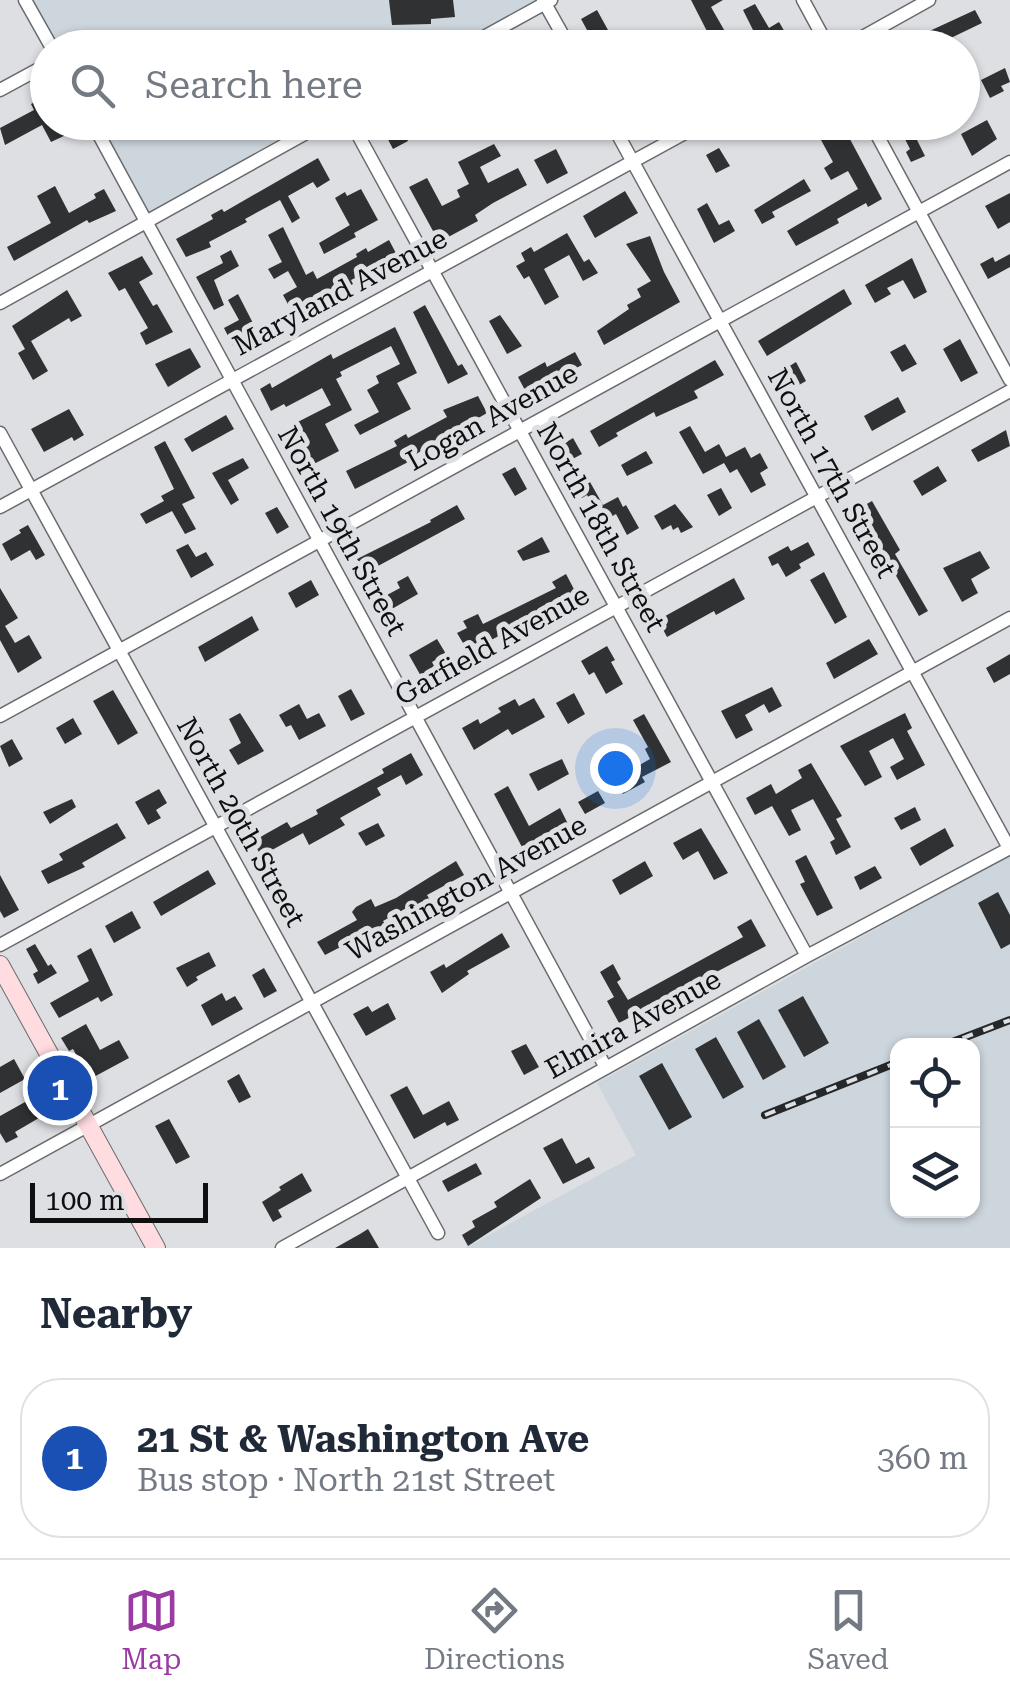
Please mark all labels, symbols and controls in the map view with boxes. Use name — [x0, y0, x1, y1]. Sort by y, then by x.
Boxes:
search box — [30, 30, 980, 140]
icon: search — [65, 58, 120, 113]
text: Search here — [145, 63, 363, 107]
street label: Maryland Avenue — [227, 222, 453, 362]
street label: Logan Avenue — [401, 356, 583, 478]
street label: North 17th Street — [761, 363, 903, 583]
street label: North 18th Street — [530, 417, 672, 637]
street label: North 19th Street — [271, 421, 413, 641]
street label: Garfield Avenue — [389, 578, 595, 712]
street label: North 20th Street — [170, 712, 312, 932]
your location — [590, 743, 641, 794]
street label: Washington Avenue — [340, 808, 592, 968]
street label: Elmira Avenue — [540, 962, 726, 1086]
map controls — [890, 1038, 980, 1218]
button: locate — [890, 1038, 980, 1128]
pin: 1 — [28, 1050, 92, 1126]
button: layers — [890, 1128, 980, 1218]
scale bar — [30, 1178, 208, 1222]
text: 100 m — [45, 1184, 125, 1217]
text: Nearby — [40, 1289, 192, 1338]
text: 21 St & Washington Ave — [137, 1417, 589, 1461]
text: 1 — [66, 1439, 83, 1477]
text: 360 m — [877, 1439, 968, 1477]
text: Bus stop · North 21st Street — [137, 1461, 555, 1499]
tab: Map — [121, 1583, 181, 1676]
tab: Directions — [424, 1583, 565, 1676]
tab: Saved — [807, 1583, 889, 1676]

